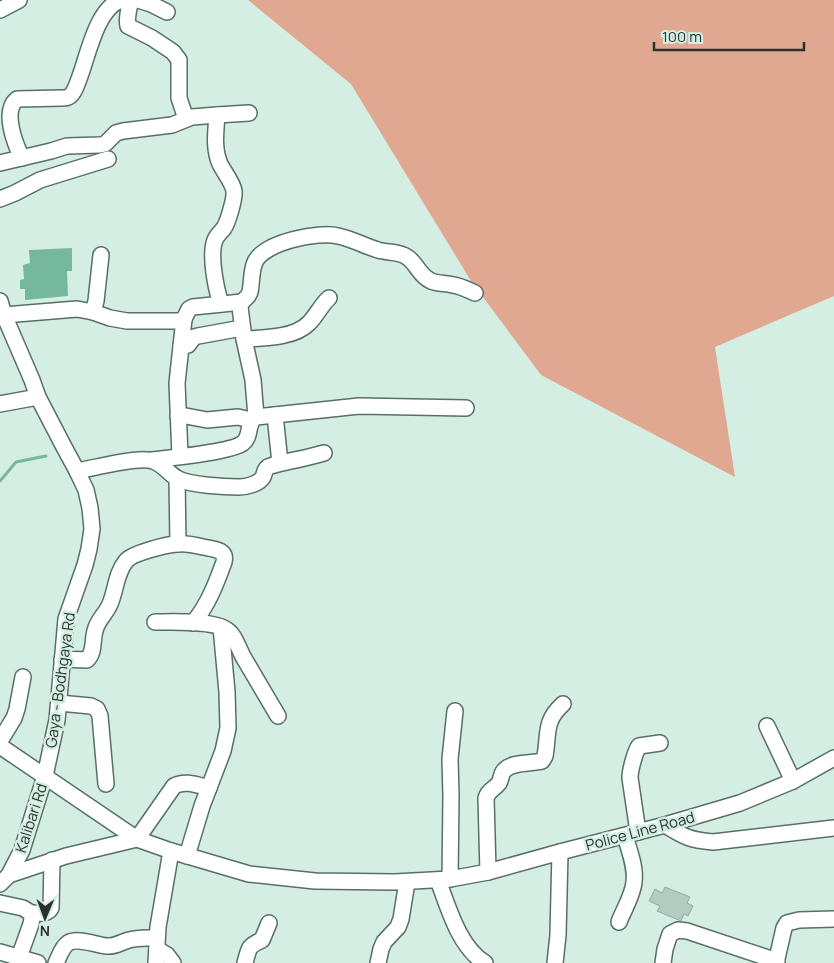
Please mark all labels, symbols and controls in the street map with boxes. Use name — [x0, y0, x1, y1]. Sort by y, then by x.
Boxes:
scale bar — [654, 20, 804, 52]
text: 100 m — [662, 26, 702, 47]
street label: Gaya - Bodhgaya Rd — [40, 611, 80, 749]
street label: Kalibari Rd — [10, 781, 52, 855]
street label: Police Line Road — [583, 806, 697, 856]
north arrow — [20, 893, 70, 943]
text: N — [40, 922, 50, 941]

